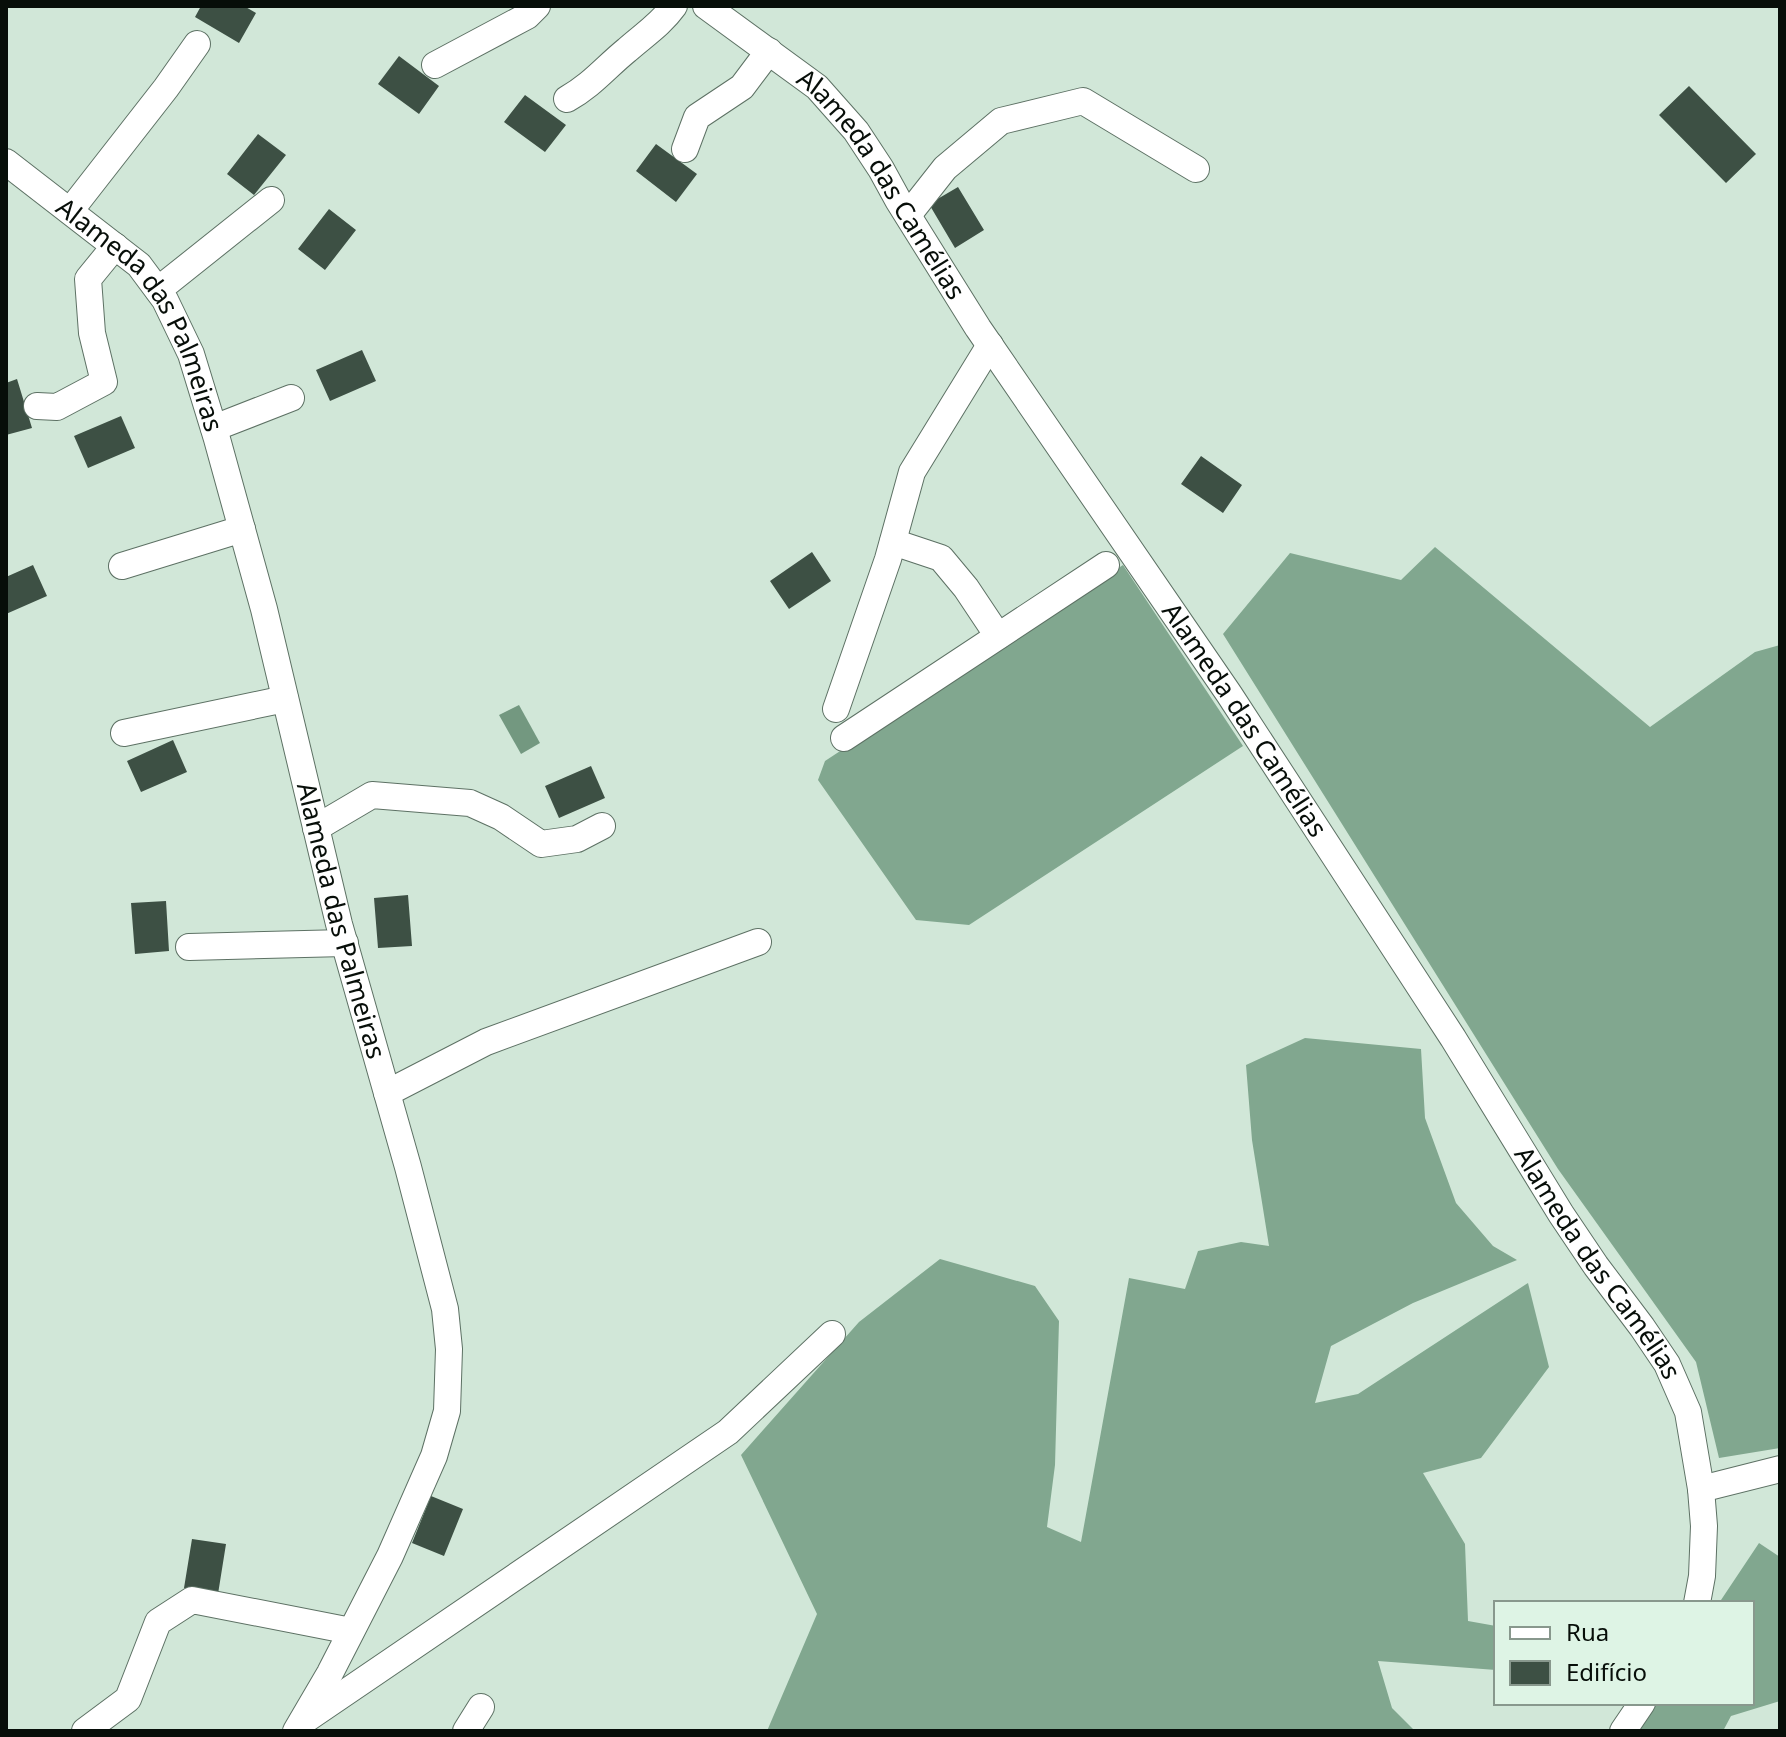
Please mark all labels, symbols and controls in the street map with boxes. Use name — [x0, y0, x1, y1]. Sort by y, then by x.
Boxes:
street label: Alameda das Camélias — [790, 59, 975, 306]
street label: Alameda das Palmeiras — [49, 189, 233, 436]
street label: Alameda das Camélias — [1154, 595, 1336, 844]
street label: Alameda das Palmeiras — [289, 779, 395, 1063]
street label: Alameda das Camélias — [1507, 1139, 1690, 1384]
legend — [1494, 1601, 1754, 1705]
text: Rua — [1566, 1615, 1609, 1648]
text: Edifício — [1566, 1655, 1647, 1688]

